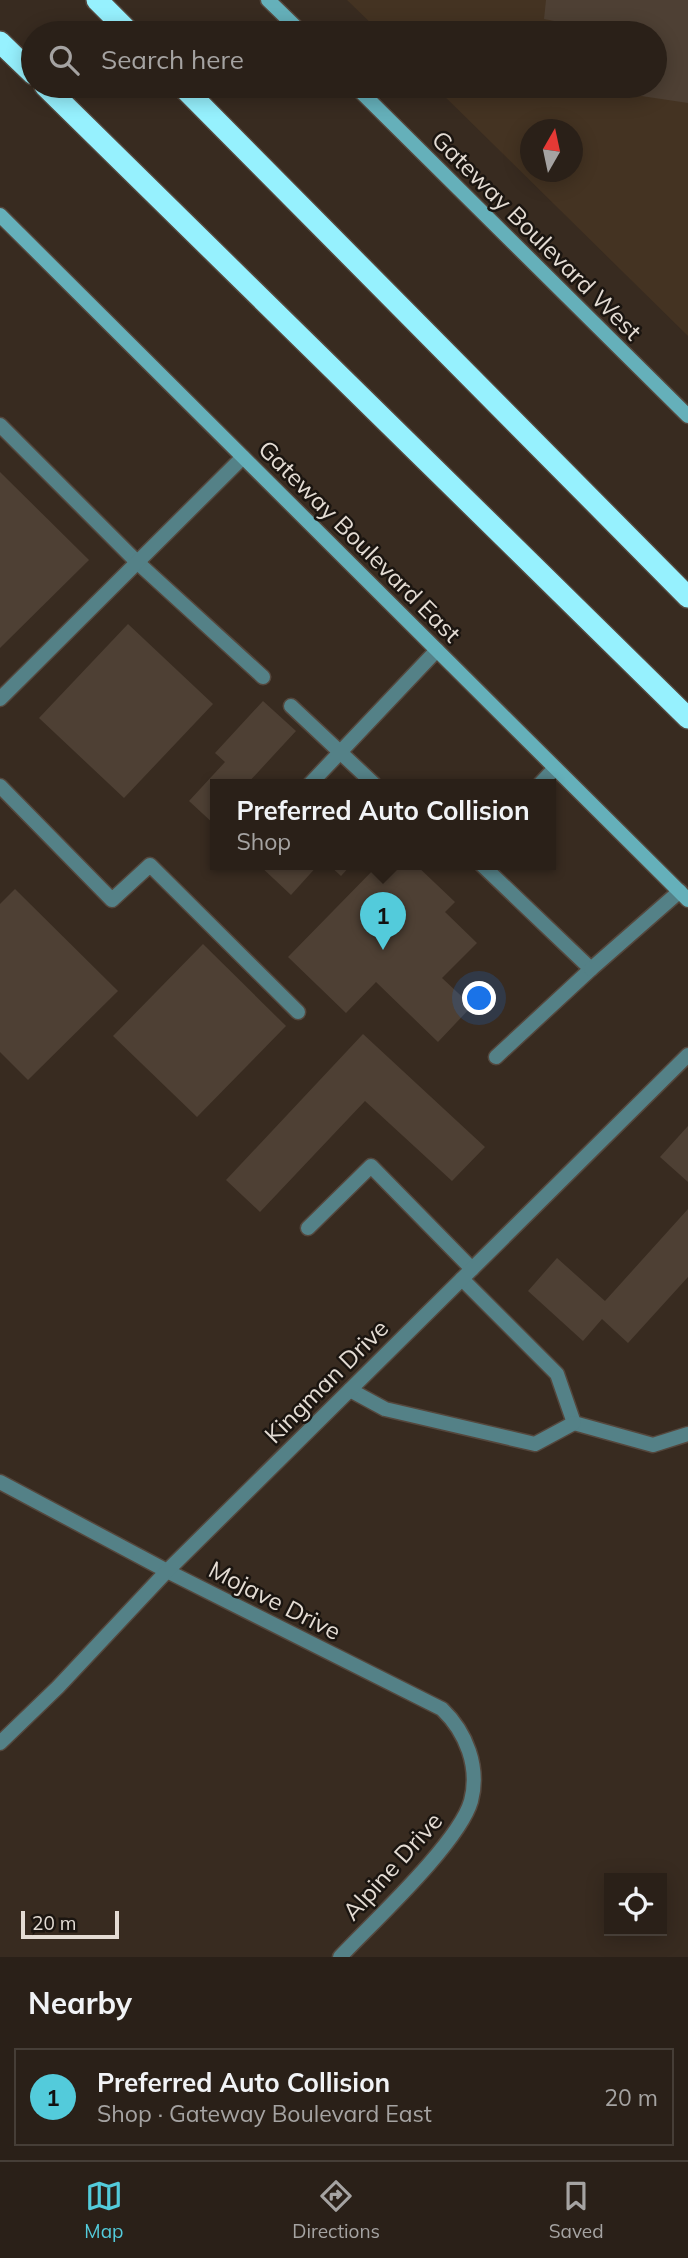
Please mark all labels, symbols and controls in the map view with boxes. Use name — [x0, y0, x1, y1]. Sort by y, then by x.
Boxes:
search box — [21, 21, 667, 98]
icon: search — [45, 41, 83, 79]
text: Search here — [101, 43, 244, 76]
north arrow — [520, 119, 583, 182]
street label: Gateway Boulevard West — [426, 124, 648, 346]
street label: Gateway Boulevard East — [252, 433, 468, 649]
popup — [210, 779, 556, 870]
text: Preferred Auto Collision — [236, 794, 530, 827]
text: Shop — [236, 827, 291, 856]
pin: 1 — [360, 892, 406, 950]
your location — [462, 981, 496, 1015]
street label: Kingman Drive — [258, 1313, 394, 1449]
street label: Mojave Drive — [204, 1554, 346, 1646]
street label: Alpine Drive — [336, 1806, 448, 1926]
map controls — [604, 1873, 667, 1936]
button: locate — [604, 1873, 667, 1936]
scale bar — [21, 1908, 119, 1940]
text: 20 m — [32, 1911, 76, 1935]
text: Nearby — [28, 1984, 132, 2022]
text: Preferred Auto Collision — [97, 2066, 390, 2099]
text: 1 — [46, 2083, 60, 2112]
text: 20 m — [604, 2083, 658, 2112]
text: Shop · Gateway Boulevard East — [97, 2099, 432, 2128]
tab: Map — [84, 2177, 123, 2243]
tab: Directions — [292, 2177, 380, 2243]
tab: Saved — [549, 2177, 604, 2243]

